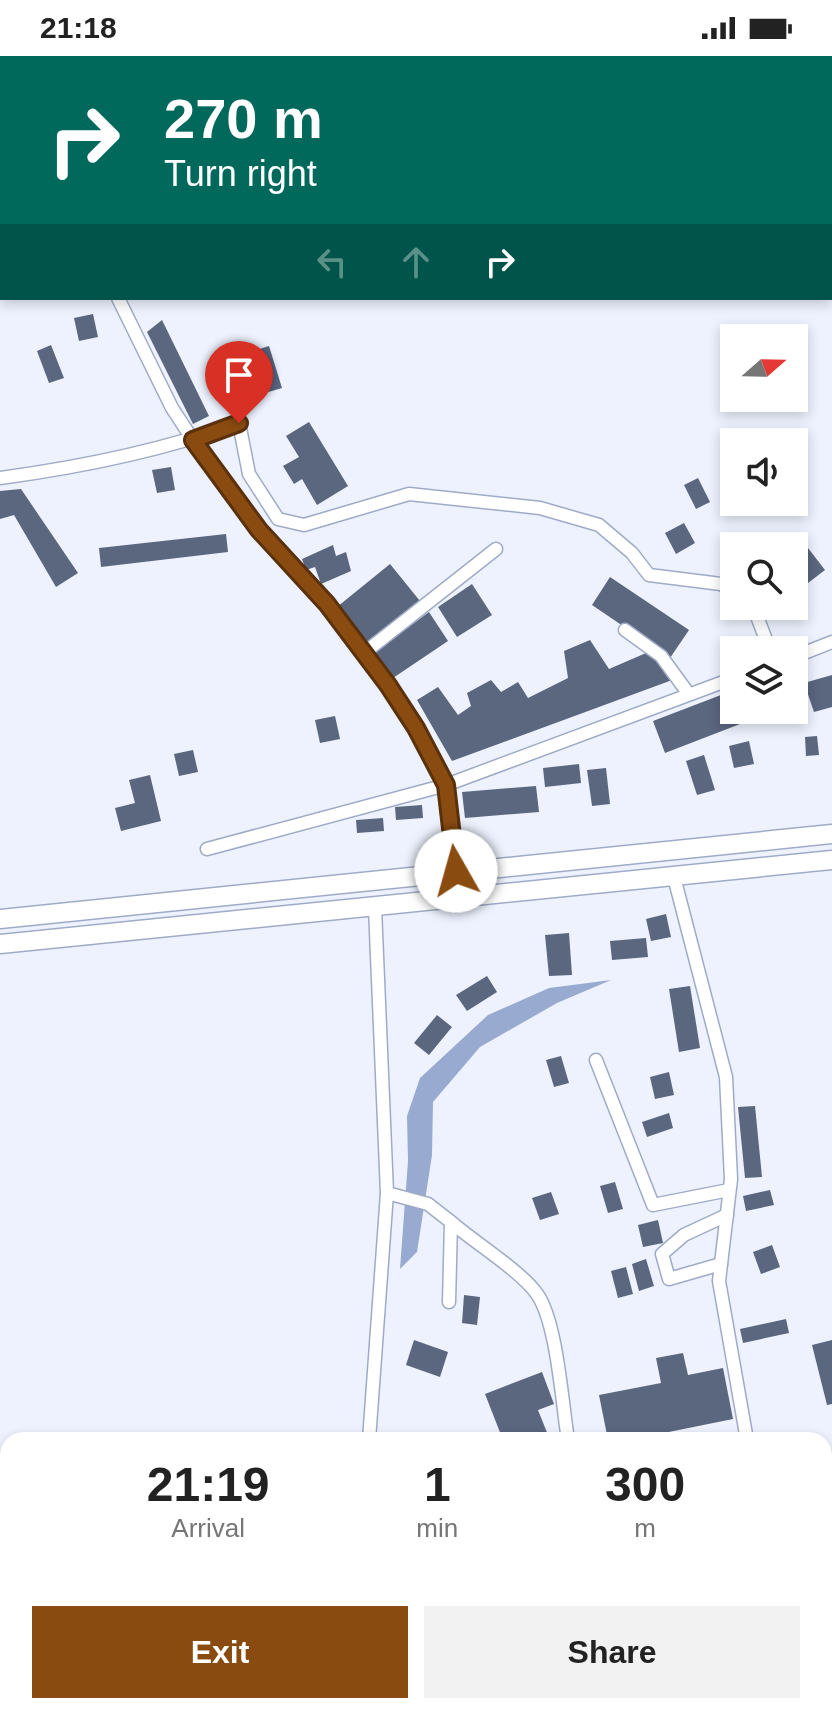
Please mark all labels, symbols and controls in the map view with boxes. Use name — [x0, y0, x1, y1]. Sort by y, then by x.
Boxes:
text: 21:18 — [40, 11, 117, 44]
text: 270 m — [164, 87, 323, 150]
icon: right — [32, 88, 136, 192]
text: Turn right — [164, 153, 317, 194]
icon: left — [310, 240, 354, 284]
icon: ahead — [394, 240, 438, 284]
icon: right — [478, 240, 522, 284]
north arrow — [720, 324, 808, 412]
map controls — [720, 324, 808, 724]
pin — [205, 341, 273, 423]
icon: arrive — [217, 353, 261, 397]
button: sound — [720, 428, 808, 516]
button: search — [720, 532, 808, 620]
button: layers — [720, 636, 808, 724]
position arrow — [414, 829, 498, 913]
text: 21:19 — [147, 1458, 270, 1511]
text: 1 — [424, 1458, 451, 1511]
text: 300 — [605, 1458, 685, 1511]
text: Arrival — [171, 1513, 245, 1543]
text: min — [416, 1513, 458, 1543]
text: m — [634, 1513, 656, 1543]
button: Exit — [32, 1606, 408, 1698]
button: Share — [424, 1606, 800, 1698]

